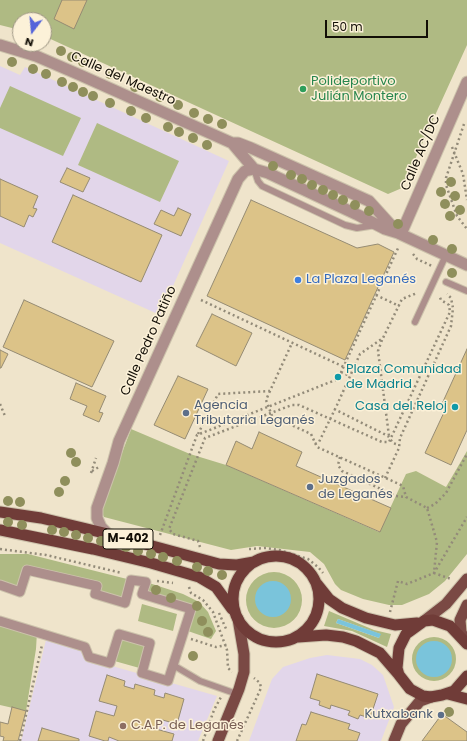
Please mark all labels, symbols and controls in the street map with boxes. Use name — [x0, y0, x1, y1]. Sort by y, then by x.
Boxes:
north arrow — [12, 12, 52, 52]
scale bar — [327, 12, 430, 38]
text: 50 m — [332, 18, 363, 35]
text: N — [23, 34, 35, 51]
street label: Calle del Maestro — [68, 49, 178, 109]
place label: Polideportivo Julián Montero — [311, 74, 407, 105]
marker: Polideportivo Julián Montero — [298, 84, 308, 94]
street label: Calle AC/DC — [398, 113, 444, 193]
place label: La Plaza Leganés — [306, 272, 416, 288]
marker: La Plaza Leganés — [293, 275, 303, 285]
street label: Calle Pedro Patiño — [118, 284, 180, 398]
place label: Plaza Comunidad de Madrid — [346, 362, 462, 393]
marker: Plaza Comunidad de Madrid — [333, 372, 343, 382]
place label: Agencia Tributaria Leganés — [194, 398, 314, 429]
place label: Casa del Reloj — [355, 399, 447, 415]
marker: Casa del Reloj — [450, 402, 460, 412]
marker: Agencia Tributaria Leganés — [181, 408, 191, 418]
place label: Juzgados de Leganés — [318, 472, 393, 503]
marker: Juzgados de Leganés — [305, 482, 315, 492]
road number: M-402 — [103, 529, 153, 549]
place label: Kutxabank — [365, 707, 433, 723]
marker: Kutxabank — [436, 710, 446, 720]
place label: C.A.P. de Leganés — [131, 718, 244, 734]
marker: C.A.P. de Leganés — [118, 721, 128, 731]

